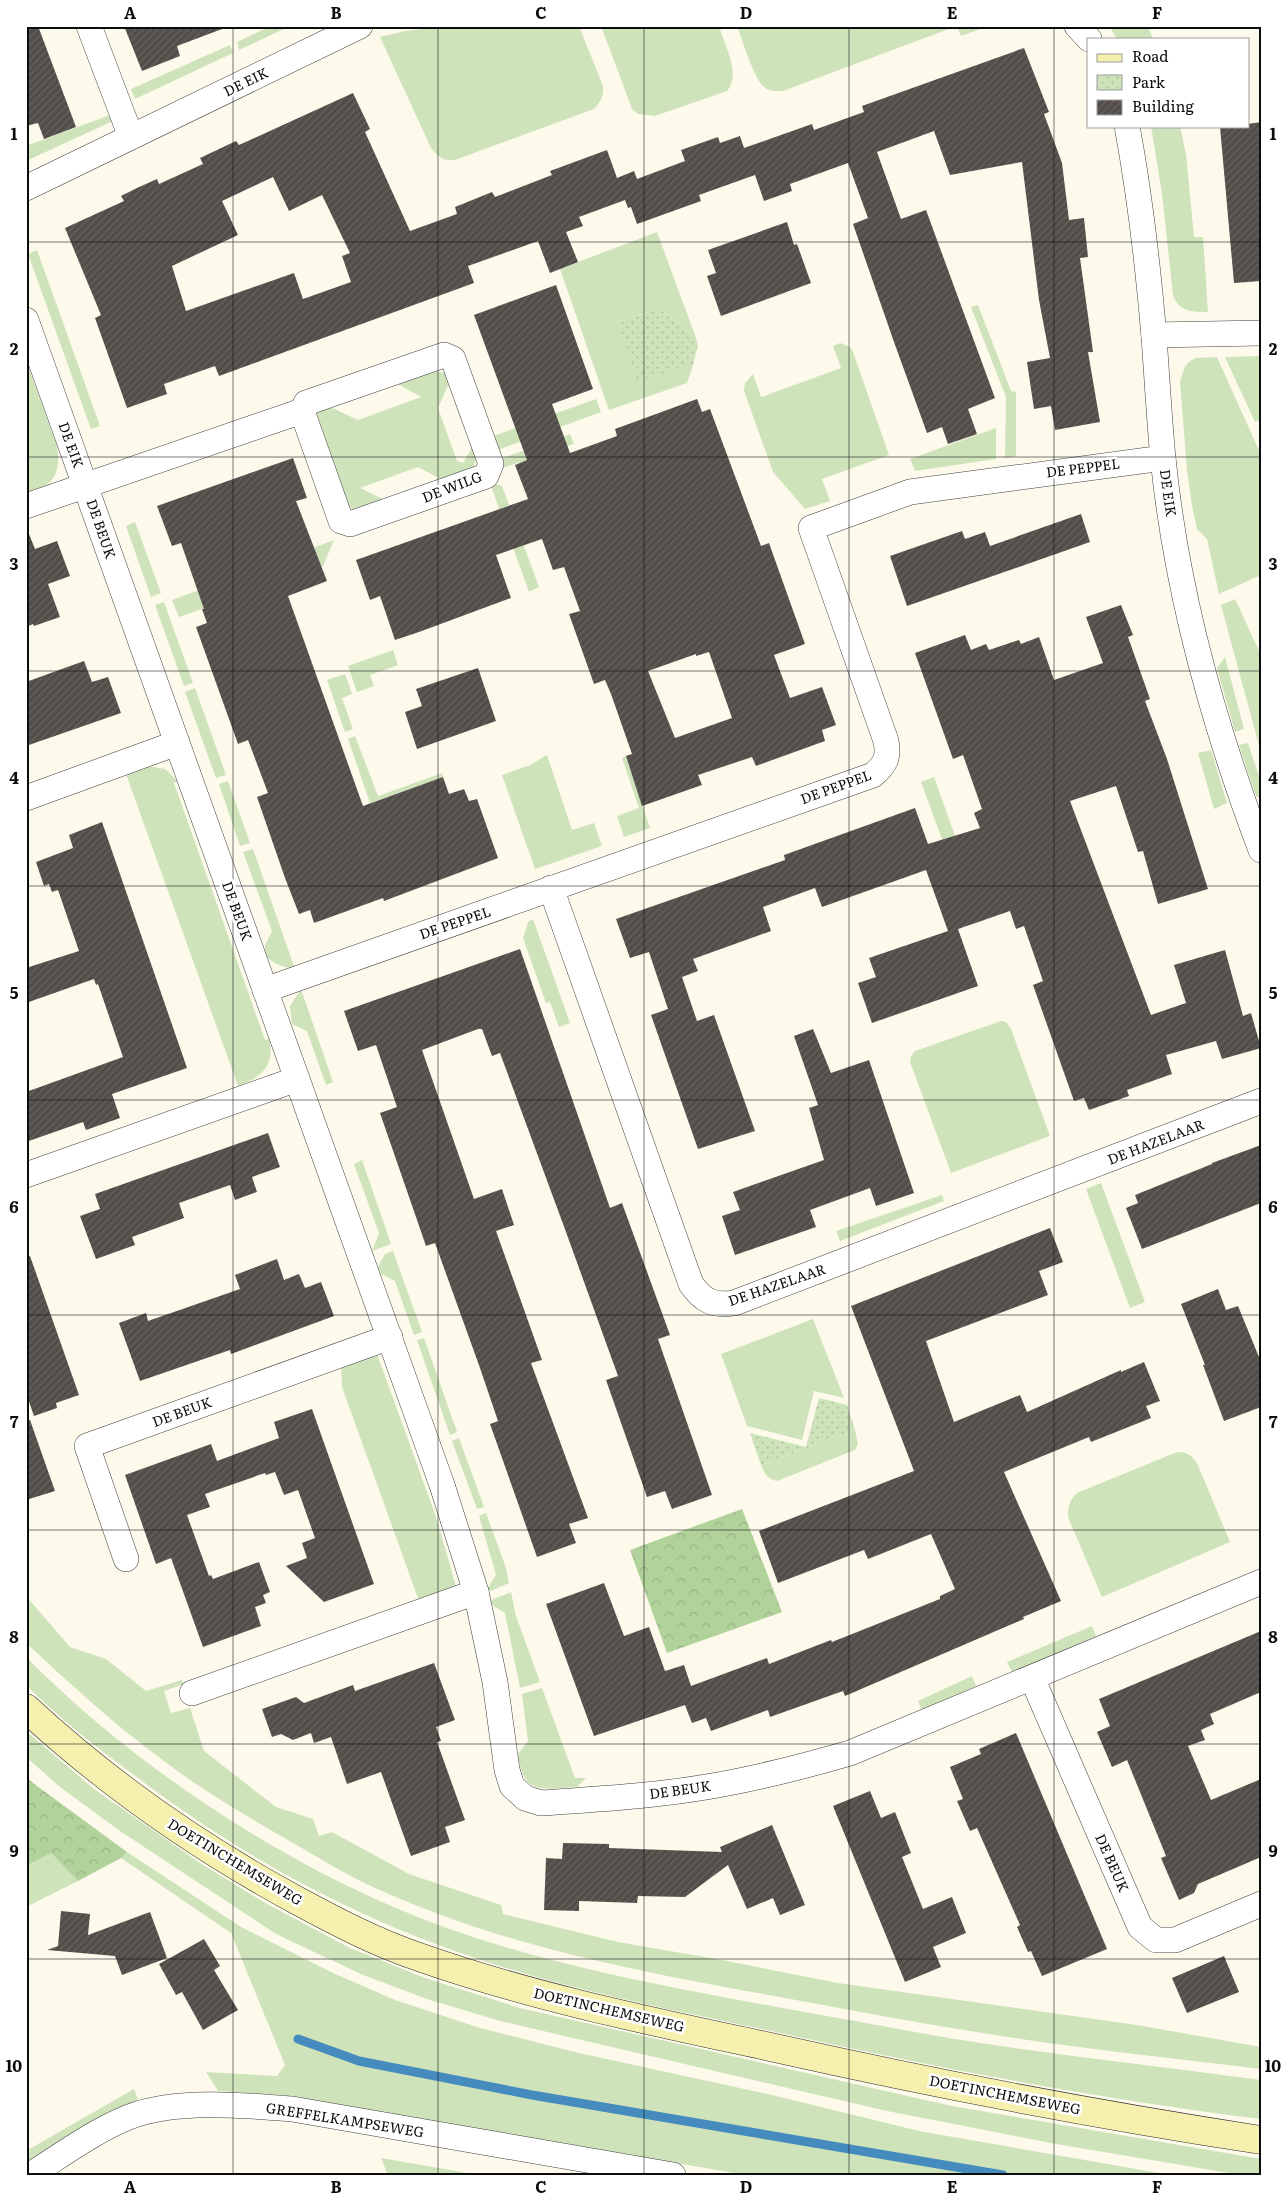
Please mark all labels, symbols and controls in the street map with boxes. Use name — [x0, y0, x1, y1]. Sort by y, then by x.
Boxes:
text: A — [124, 0, 136, 24]
text: B — [330, 0, 342, 24]
text: C — [535, 0, 547, 24]
text: D — [740, 0, 752, 24]
text: E — [947, 0, 958, 24]
text: F — [1152, 0, 1162, 24]
legend — [1087, 38, 1250, 128]
text: Road — [1132, 44, 1168, 67]
street label: DE EIK — [220, 61, 272, 101]
text: Park — [1132, 70, 1166, 93]
text: Building — [1132, 94, 1194, 117]
text: 1 — [11, 121, 18, 145]
text: 1 — [1270, 121, 1277, 145]
text: 2 — [10, 336, 19, 360]
text: 2 — [1269, 336, 1278, 360]
street label: DE EIK — [54, 419, 90, 471]
street label: DE PEPPEL — [1045, 453, 1121, 481]
street label: DE WILG — [419, 465, 485, 507]
street label: DE EIK — [1156, 468, 1182, 518]
street label: DE BEUK — [82, 496, 122, 562]
text: 3 — [10, 551, 19, 575]
text: 3 — [1269, 551, 1278, 575]
street label: DE PEPPEL — [797, 764, 874, 808]
text: 4 — [9, 765, 19, 789]
text: 4 — [1268, 765, 1278, 789]
street label: DE BEUK — [218, 878, 258, 944]
street label: DE PEPPEL — [416, 900, 493, 944]
text: 5 — [10, 980, 19, 1004]
text: 5 — [1269, 980, 1278, 1004]
street label: DE HAZELAAR — [1104, 1113, 1207, 1169]
text: 6 — [9, 1194, 19, 1218]
text: 6 — [1268, 1194, 1278, 1218]
street label: DE HAZELAAR — [725, 1258, 828, 1310]
street label: DE BEUK — [149, 1391, 215, 1431]
text: 7 — [10, 1409, 19, 1433]
text: 7 — [1269, 1409, 1278, 1433]
text: 8 — [9, 1624, 19, 1648]
text: 8 — [1268, 1624, 1278, 1648]
street label: DE BEUK — [648, 1775, 712, 1803]
street label: DOETINCHEMSEWEG — [164, 1813, 307, 1910]
street label: DE BEUK — [1091, 1830, 1135, 1895]
text: 9 — [9, 1838, 19, 1862]
text: 9 — [1268, 1838, 1278, 1862]
street label: DOETINCHEMSEWEG — [532, 1982, 687, 2036]
text: 10 — [6, 2053, 22, 2077]
text: 10 — [1265, 2053, 1281, 2077]
street label: DOETINCHEMSEWEG — [928, 2070, 1083, 2119]
street label: GREFFELKAMPSEWEG — [265, 2097, 426, 2141]
text: A — [124, 2174, 136, 2198]
text: B — [330, 2174, 342, 2198]
text: C — [535, 2174, 547, 2198]
text: D — [740, 2174, 752, 2198]
text: E — [947, 2174, 958, 2198]
text: F — [1152, 2174, 1162, 2198]

